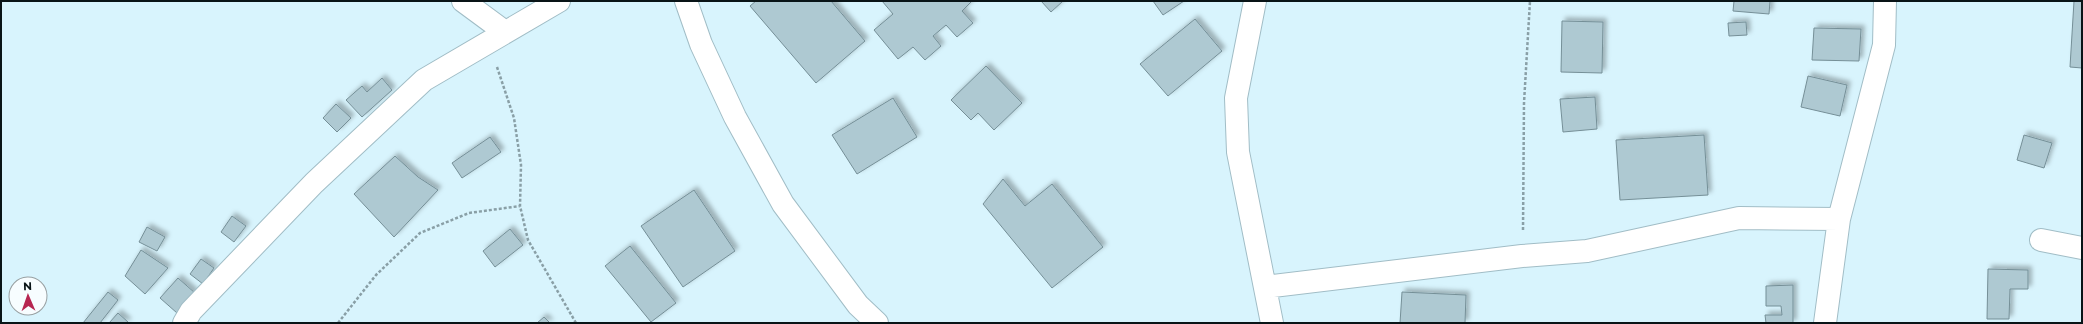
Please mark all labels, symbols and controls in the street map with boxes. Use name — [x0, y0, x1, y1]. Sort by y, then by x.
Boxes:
north arrow — [8, 276, 48, 316]
text: N — [23, 279, 32, 293]

